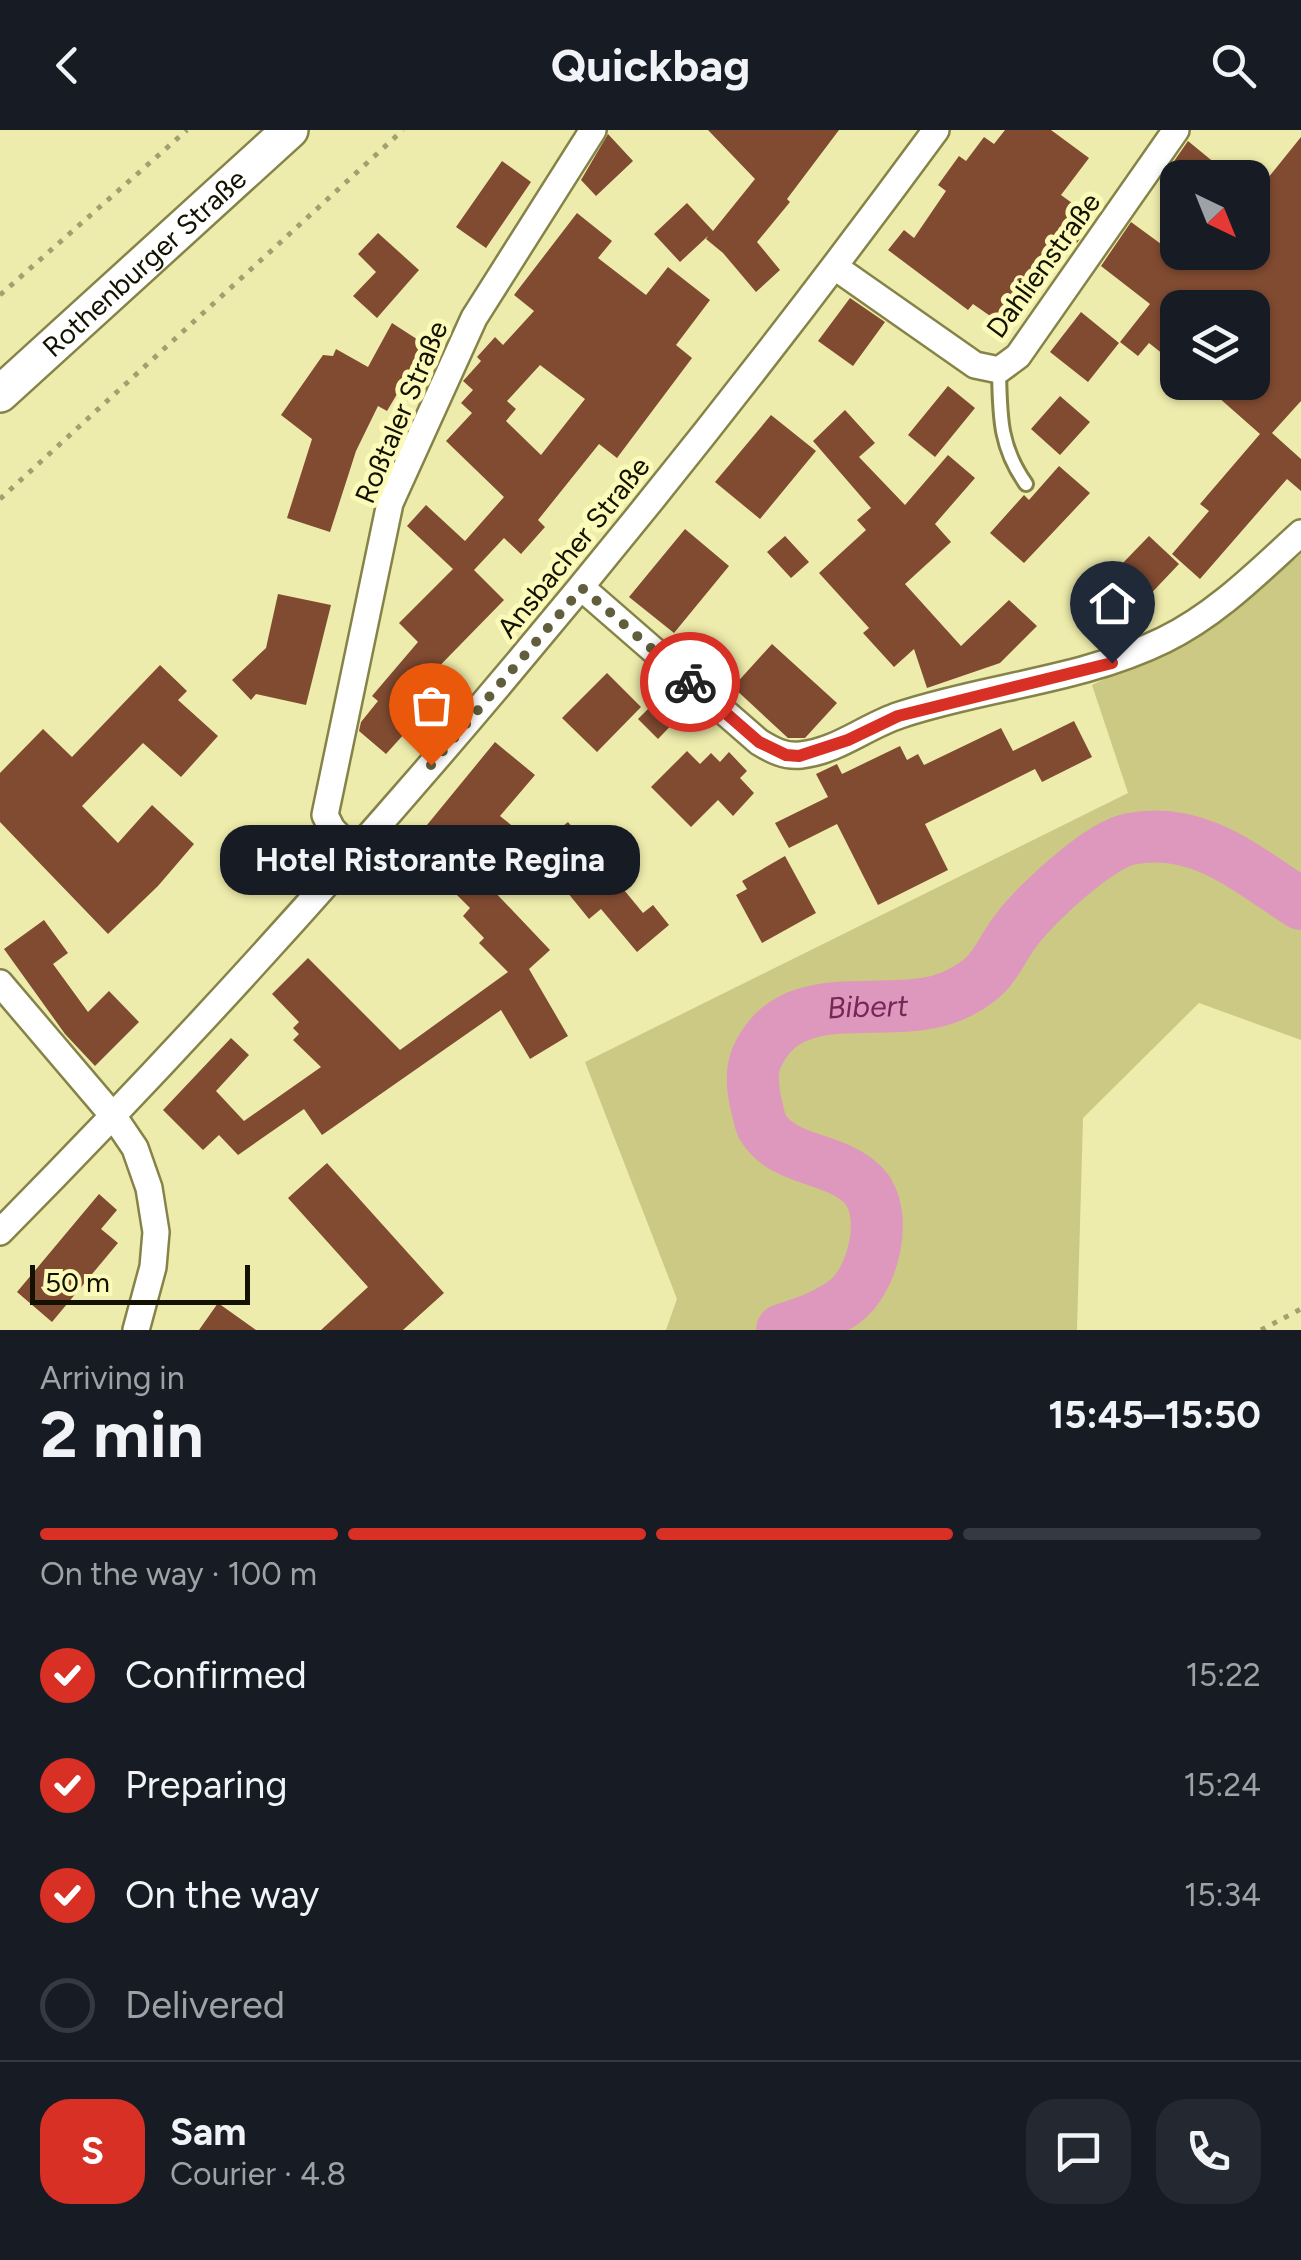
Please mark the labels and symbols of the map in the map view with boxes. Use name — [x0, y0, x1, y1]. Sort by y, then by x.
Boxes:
north arrow — [1160, 160, 1270, 270]
street label: Rothenburger Straße — [35, 162, 253, 364]
street label: Dahlienstraße — [979, 186, 1107, 344]
street label: Roßtaler Straße — [347, 316, 455, 508]
street label: Ansbacher Straße — [490, 450, 656, 644]
pin — [1070, 561, 1155, 664]
courier — [640, 632, 740, 732]
pin — [389, 663, 474, 766]
callout: Hotel Ristorante Regina — [221, 825, 641, 895]
water label: Bibert — [826, 987, 910, 1027]
scale bar — [30, 1260, 250, 1304]

